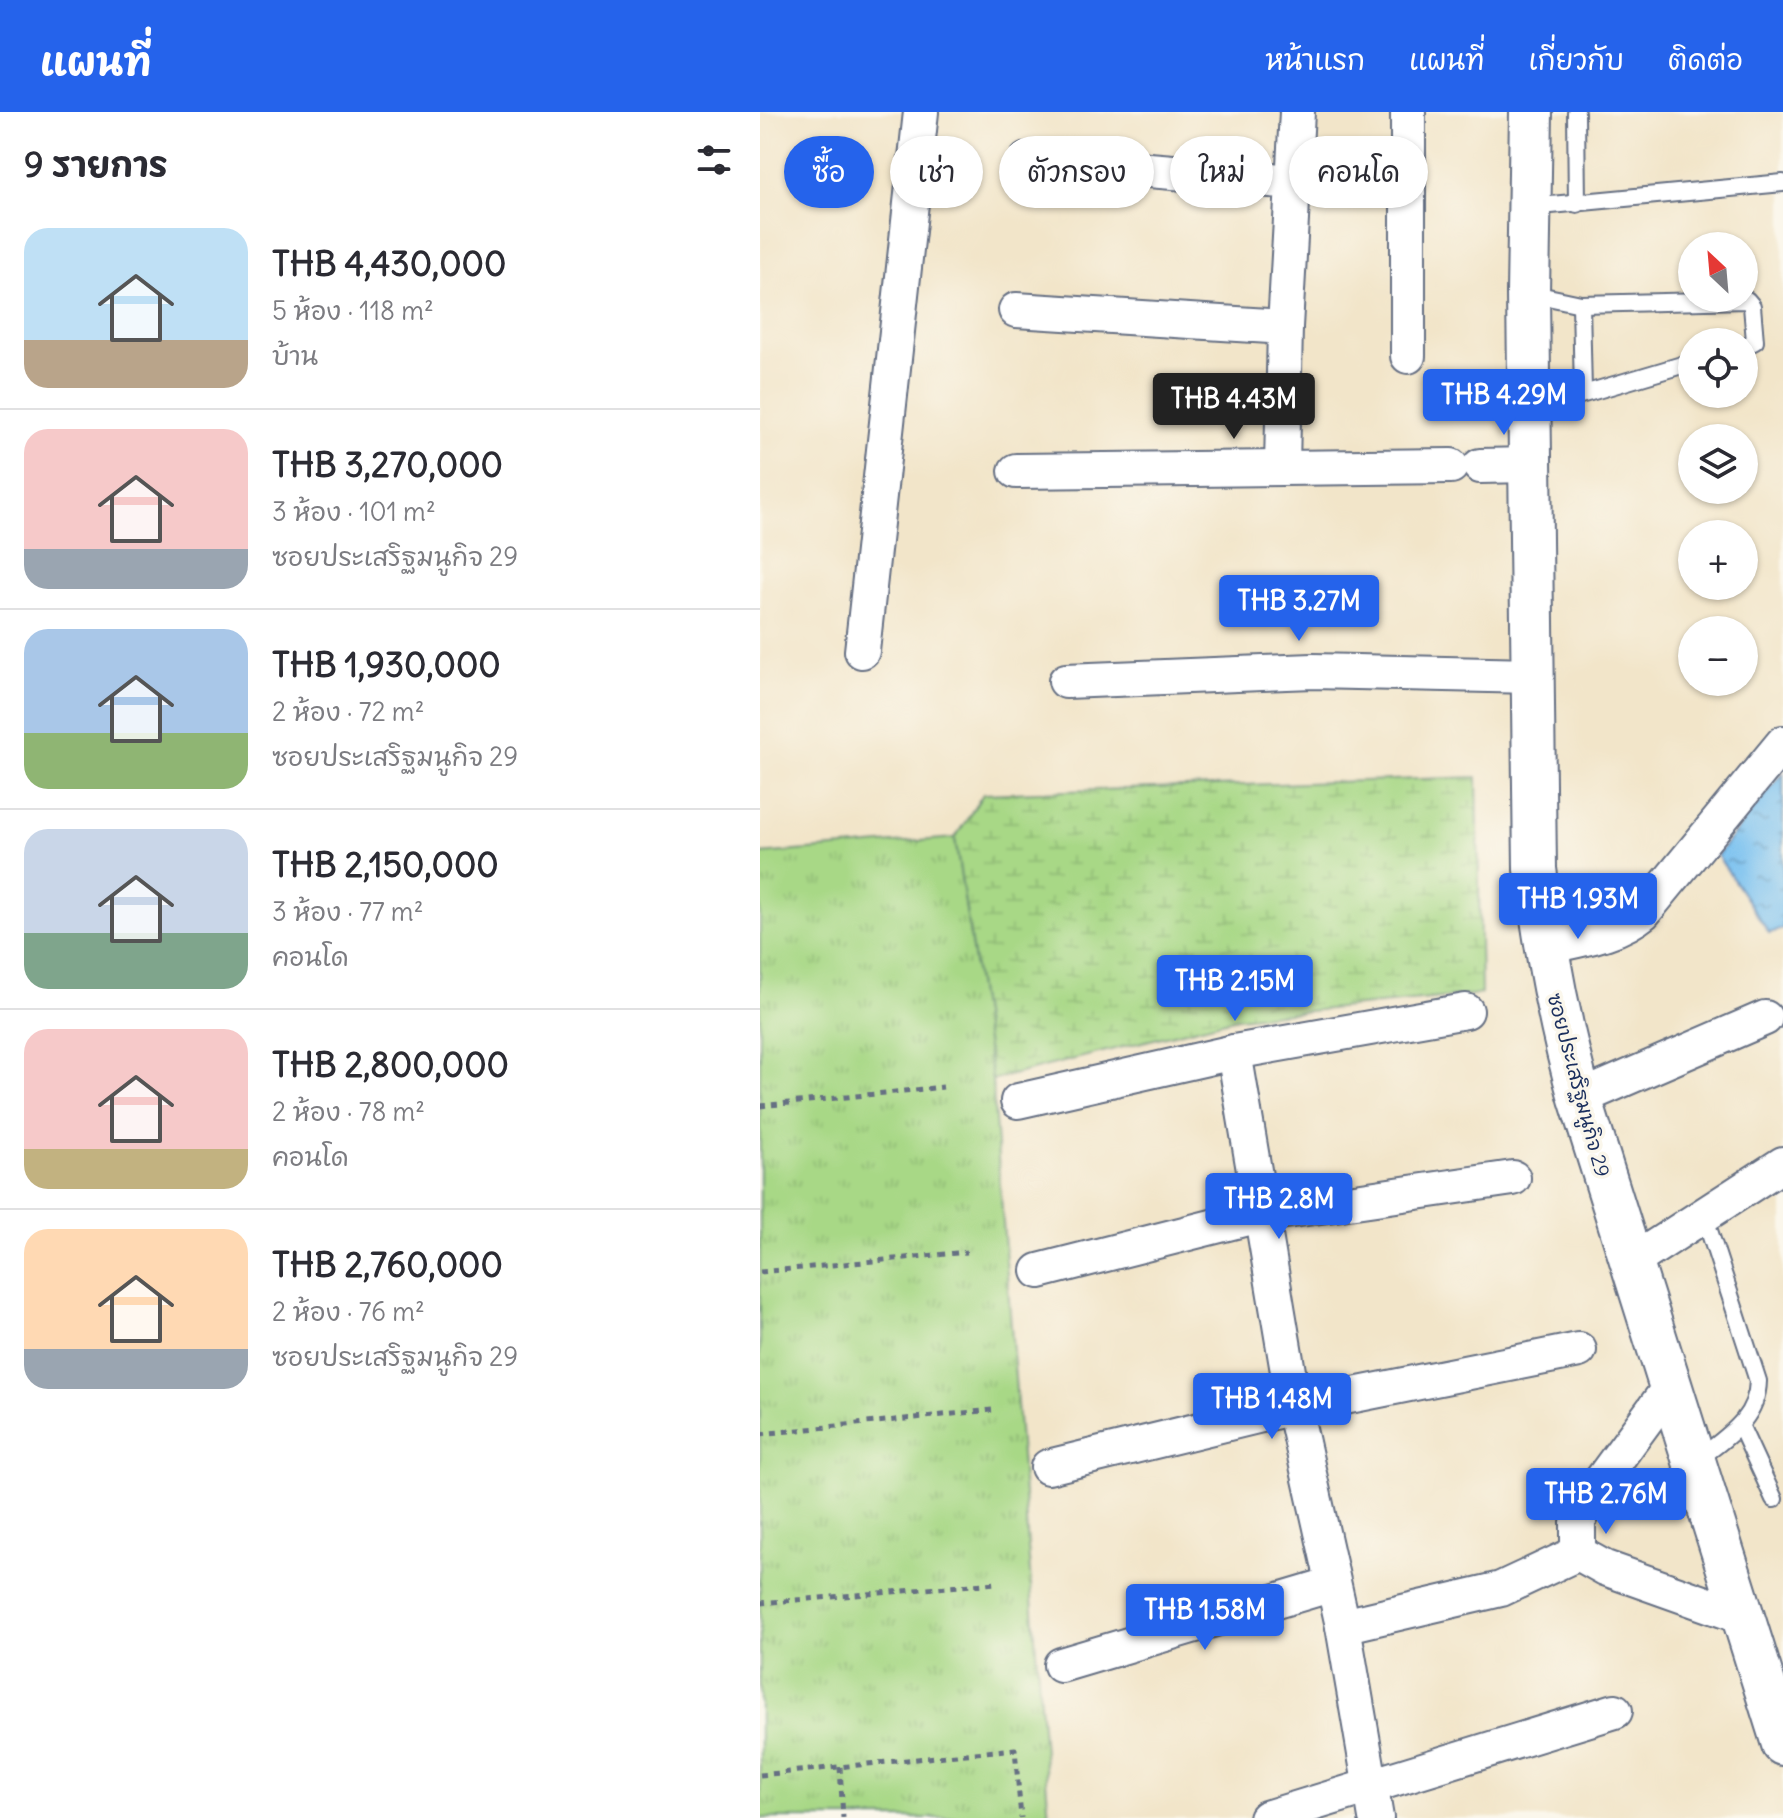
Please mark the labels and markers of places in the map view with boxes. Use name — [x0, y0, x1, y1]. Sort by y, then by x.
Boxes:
pin: THB 4.29M — [1412, 369, 1596, 437]
pin: THB 4.43M — [1142, 373, 1326, 441]
pin: THB 3.27M — [1207, 575, 1391, 643]
pin: THB 1.93M — [1486, 873, 1670, 941]
pin: THB 2.15M — [1143, 955, 1327, 1023]
pin: THB 2.8M — [1196, 1173, 1362, 1241]
pin: THB 1.48M — [1180, 1373, 1364, 1441]
pin: THB 2.76M — [1514, 1468, 1698, 1536]
pin: THB 1.58M — [1113, 1584, 1297, 1652]

